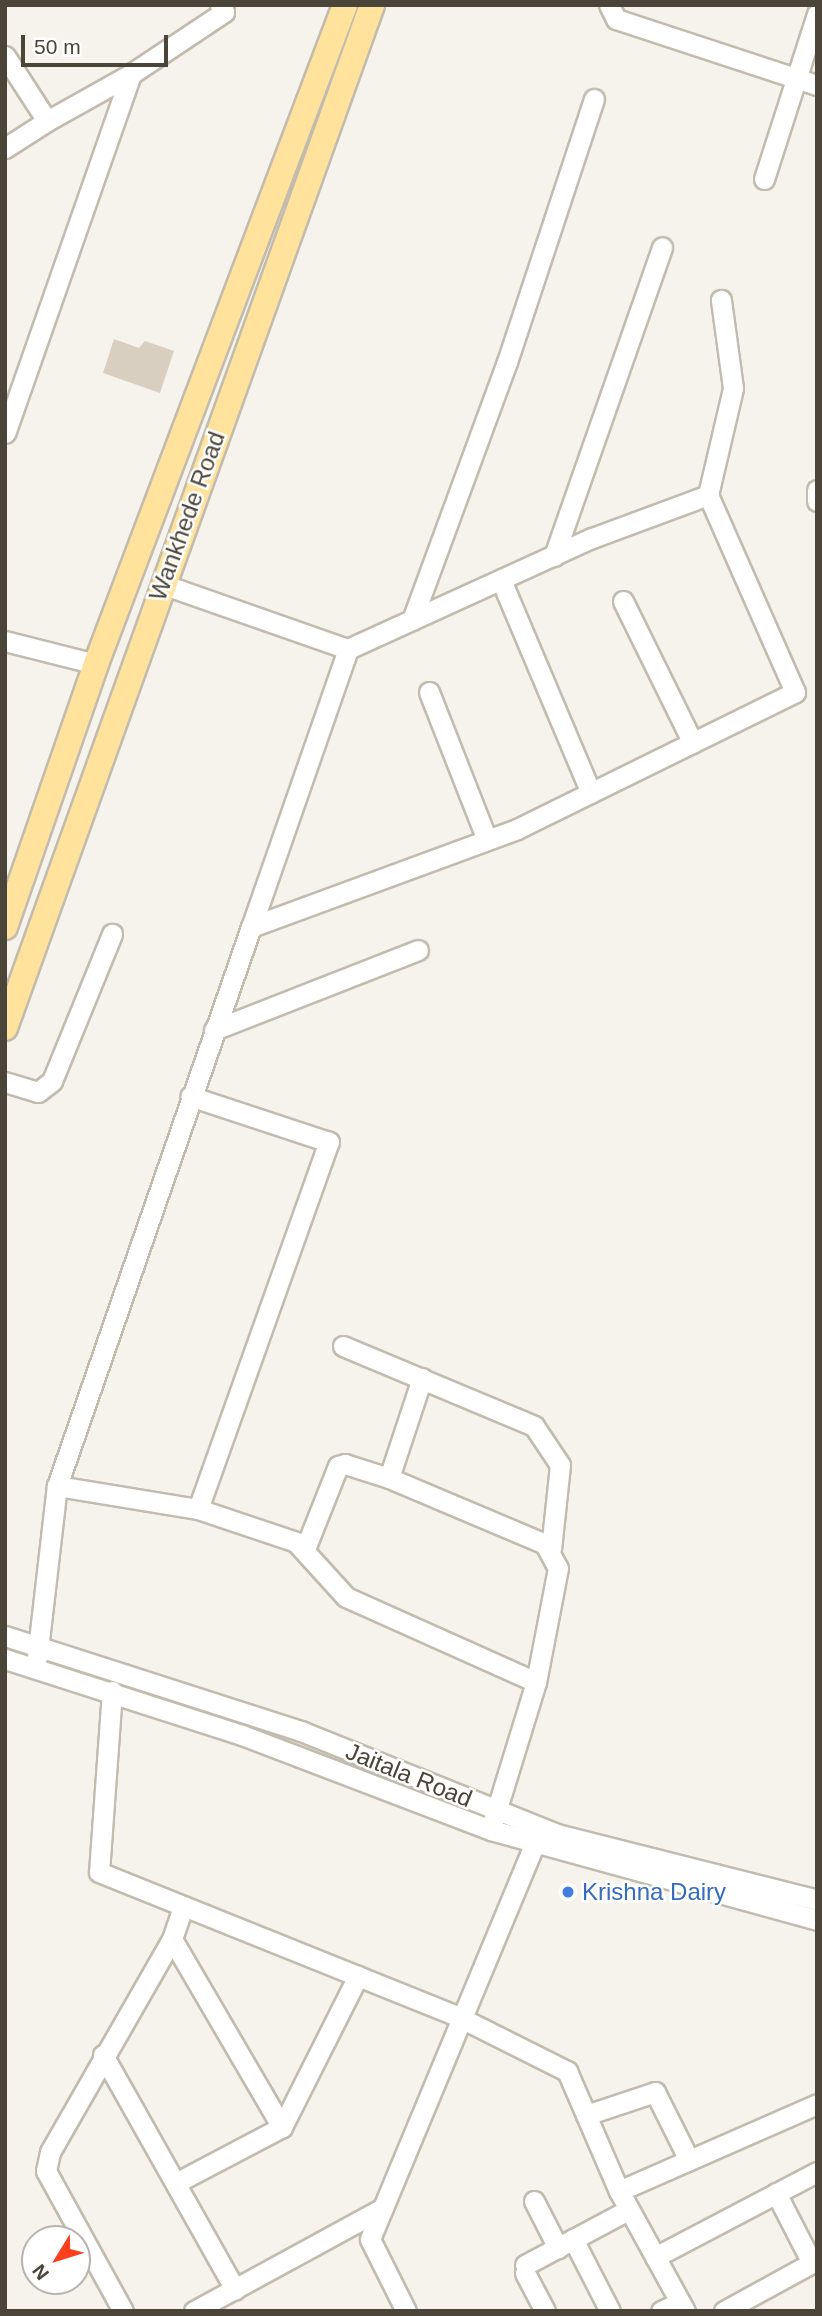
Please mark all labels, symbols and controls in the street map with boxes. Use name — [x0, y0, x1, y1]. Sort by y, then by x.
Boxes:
scale bar — [24, 21, 172, 65]
text: 50 m — [34, 35, 81, 58]
street label: Wankhede Road — [143, 427, 231, 605]
street label: Jaitala Road — [342, 1737, 476, 1813]
place label: Krishna Dairy — [582, 1878, 726, 1906]
marker: Krishna Dairy — [560, 1884, 576, 1900]
north arrow — [21, 2225, 91, 2295]
text: N — [28, 2260, 53, 2284]

